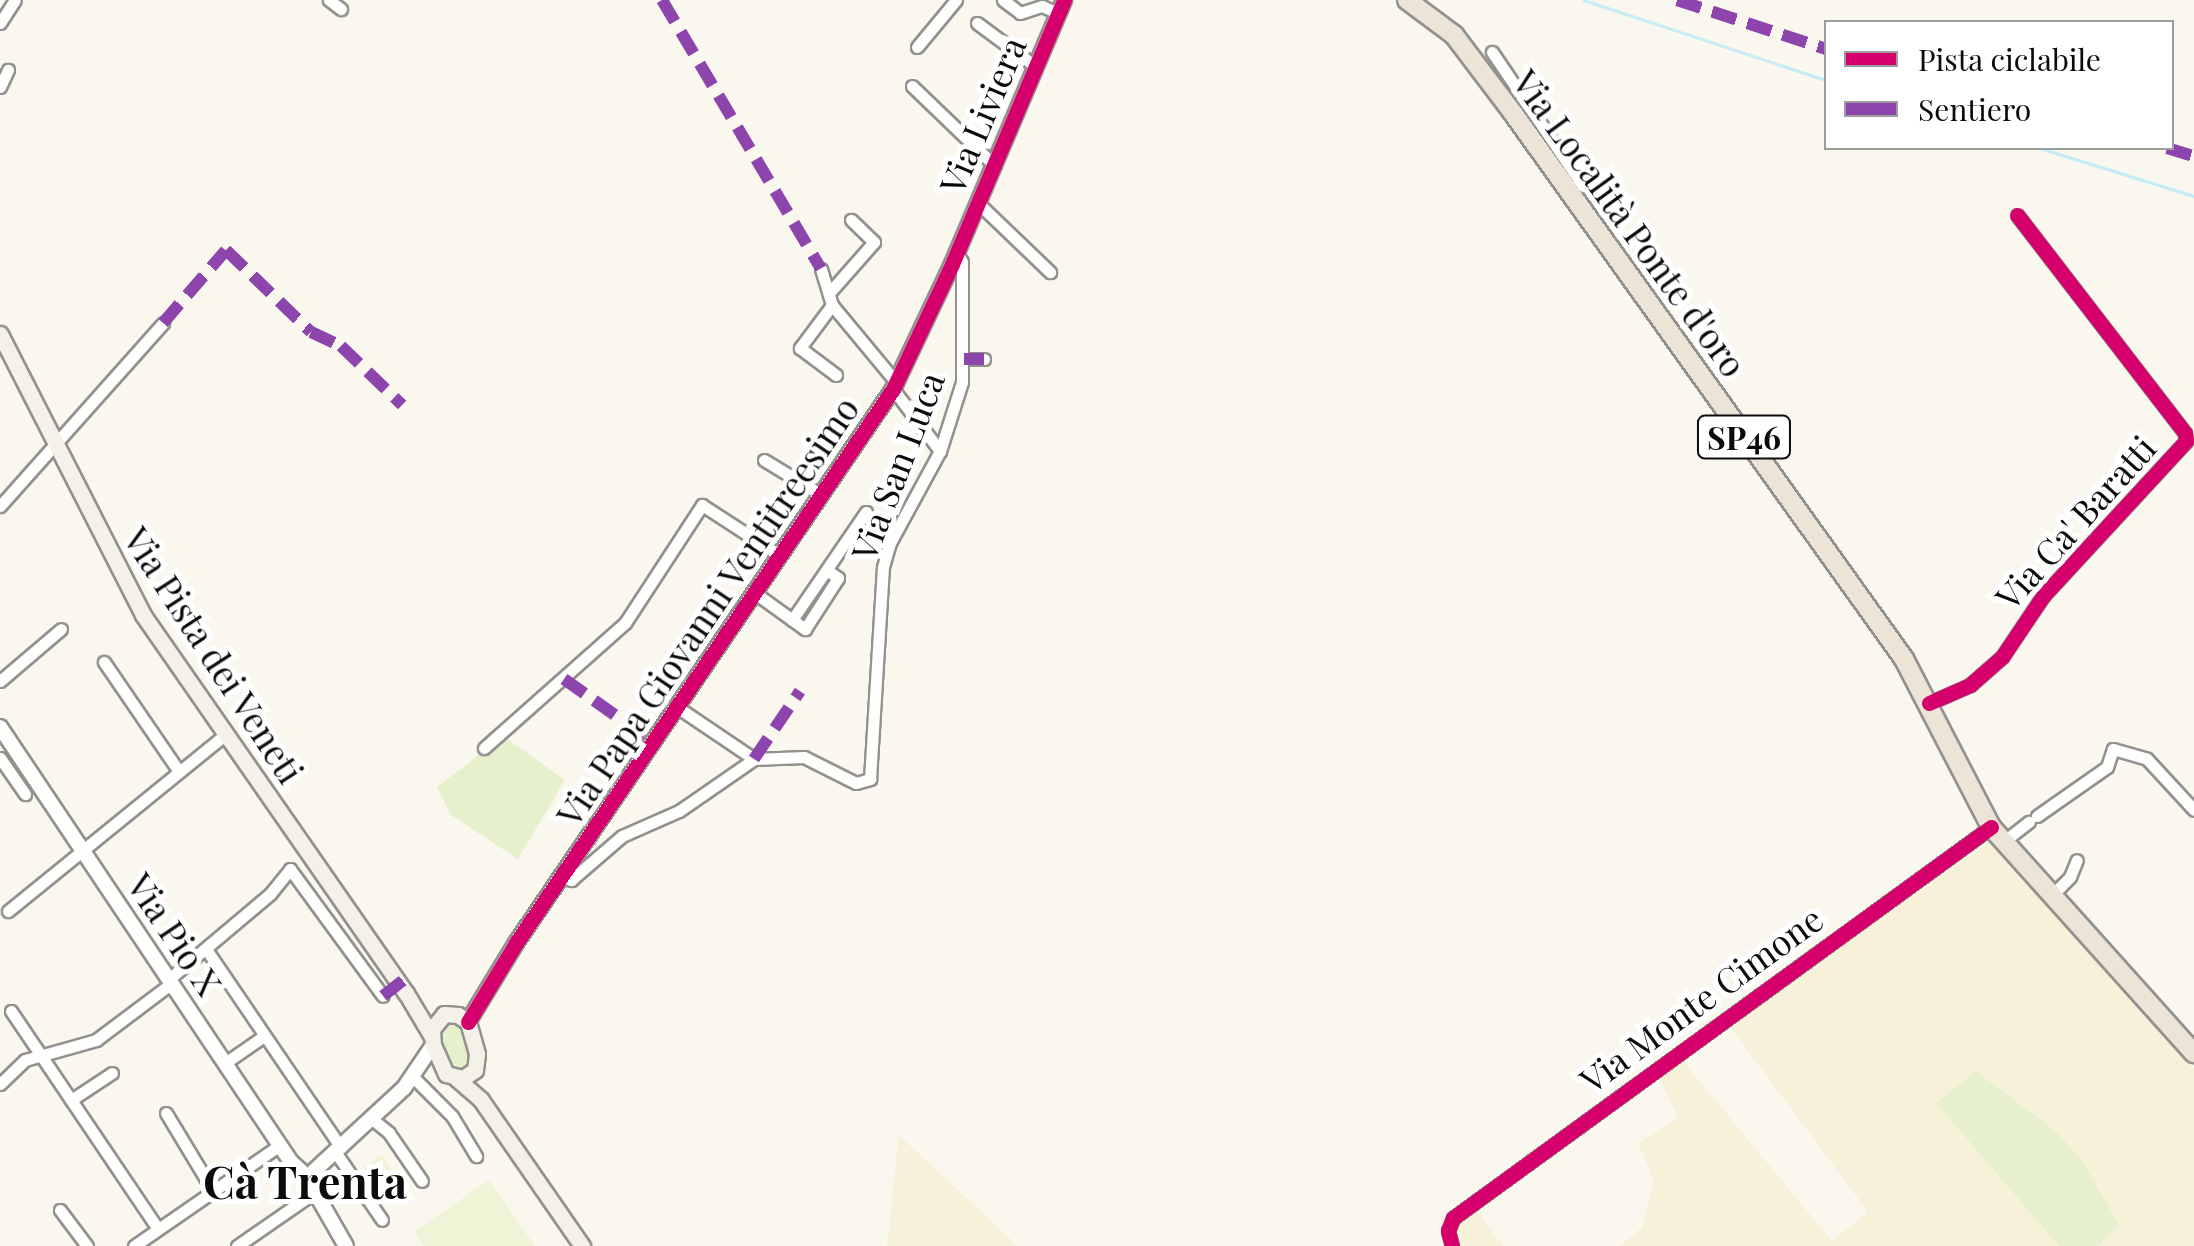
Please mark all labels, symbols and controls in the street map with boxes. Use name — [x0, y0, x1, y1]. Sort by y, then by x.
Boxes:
legend — [1824, 20, 2174, 150]
street label: Via Liviera — [930, 30, 1034, 200]
text: Pista ciclabile — [1918, 39, 2101, 79]
street label: Via Località Ponte d'oro — [1505, 61, 1755, 385]
text: Sentiero — [1918, 89, 2031, 129]
street label: Via San Luca — [842, 366, 952, 566]
street label: Via Papa Giovanni Ventitreesimo — [547, 388, 867, 834]
road number: SP46 — [1696, 410, 1792, 464]
street label: Via Ca' Baratti — [1986, 426, 2164, 618]
street label: Via Pista dei Veneti — [115, 518, 313, 792]
street label: Via Pio X — [119, 865, 231, 1003]
street label: Via Monte Cimone — [1572, 897, 1830, 1101]
district label: Cà Trenta — [202, 1154, 408, 1208]

